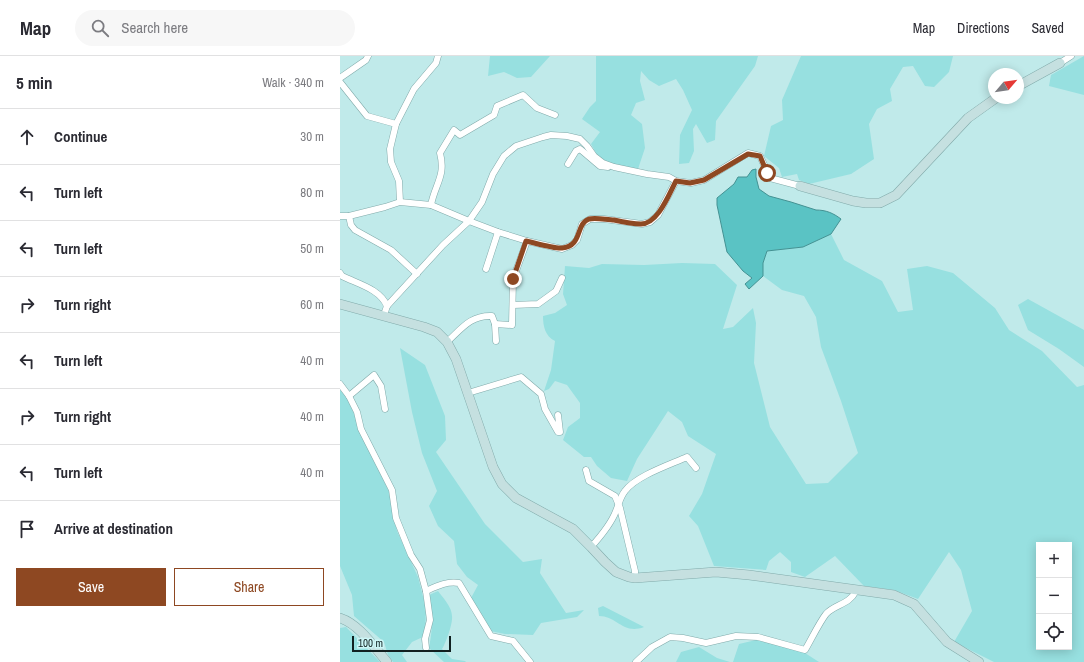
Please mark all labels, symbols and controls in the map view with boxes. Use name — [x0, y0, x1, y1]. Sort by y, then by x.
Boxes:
search box — [75, 10, 355, 46]
text: Map — [20, 15, 51, 41]
icon: search — [89, 17, 111, 39]
text: Search here — [121, 17, 188, 38]
text: Map — [913, 19, 935, 37]
text: Directions — [957, 19, 1009, 37]
text: Saved — [1031, 19, 1064, 37]
north arrow — [988, 68, 1024, 104]
text: 5 min — [16, 71, 52, 94]
text: Walk · 340 m — [262, 74, 324, 91]
icon: ahead — [16, 126, 38, 148]
text: Continue — [54, 126, 107, 147]
text: 30 m — [300, 128, 324, 145]
route start — [758, 164, 776, 182]
icon: left — [16, 182, 38, 204]
text: Turn left — [54, 182, 102, 203]
text: 80 m — [300, 184, 324, 201]
icon: left — [16, 238, 38, 260]
text: Turn left — [54, 238, 102, 259]
text: 50 m — [300, 240, 324, 257]
route end — [504, 270, 522, 288]
icon: right — [16, 294, 38, 316]
text: Turn right — [54, 294, 111, 315]
text: 60 m — [300, 296, 324, 313]
icon: left — [16, 350, 38, 372]
text: Turn left — [54, 350, 102, 371]
text: 40 m — [300, 352, 324, 369]
icon: right — [16, 406, 38, 428]
text: Turn right — [54, 406, 111, 427]
text: 40 m — [300, 408, 324, 425]
icon: left — [16, 462, 38, 484]
text: Turn left — [54, 462, 102, 483]
text: 40 m — [300, 464, 324, 481]
icon: arrive — [16, 518, 38, 540]
text: Arrive at destination — [54, 518, 173, 539]
map controls — [1036, 542, 1072, 650]
button: + — [1036, 542, 1072, 578]
button: Save — [16, 568, 166, 606]
button: Share — [174, 568, 324, 606]
button: − — [1036, 578, 1072, 614]
button: locate — [1036, 614, 1072, 650]
scale bar — [352, 634, 451, 653]
text: 100 m — [358, 636, 383, 650]

